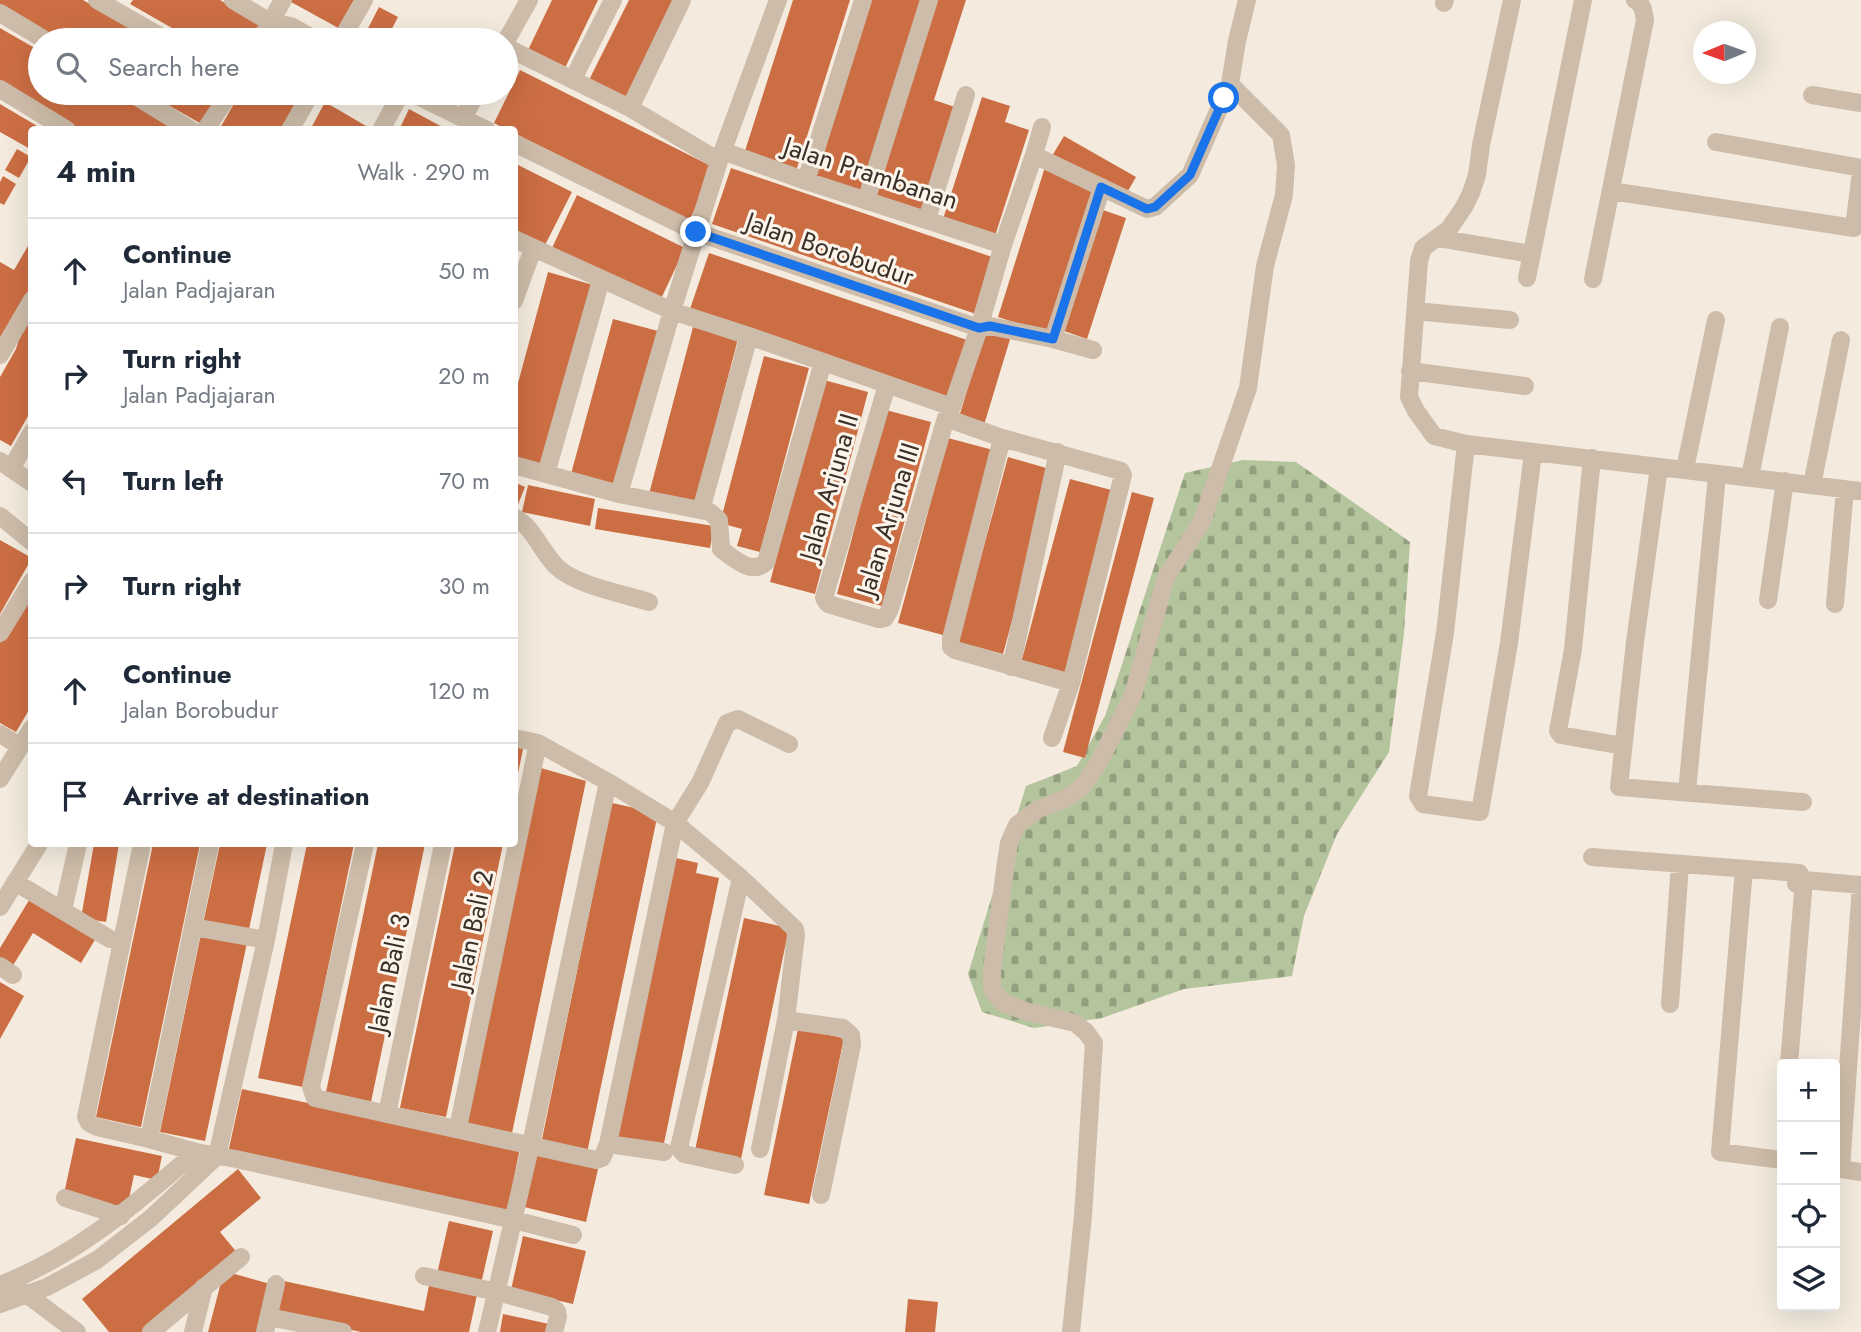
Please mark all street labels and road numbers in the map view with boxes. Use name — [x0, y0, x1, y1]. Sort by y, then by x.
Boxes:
street label: Jalan Prambanan — [776, 126, 963, 219]
street label: Jalan Borobudur — [738, 201, 919, 296]
street label: Jalan Arjuna II — [789, 409, 868, 568]
street label: Jalan Arjuna III — [846, 438, 929, 603]
street label: Jalan Bali 2 — [440, 867, 503, 996]
street label: Jalan Bali 3 — [357, 910, 420, 1039]

